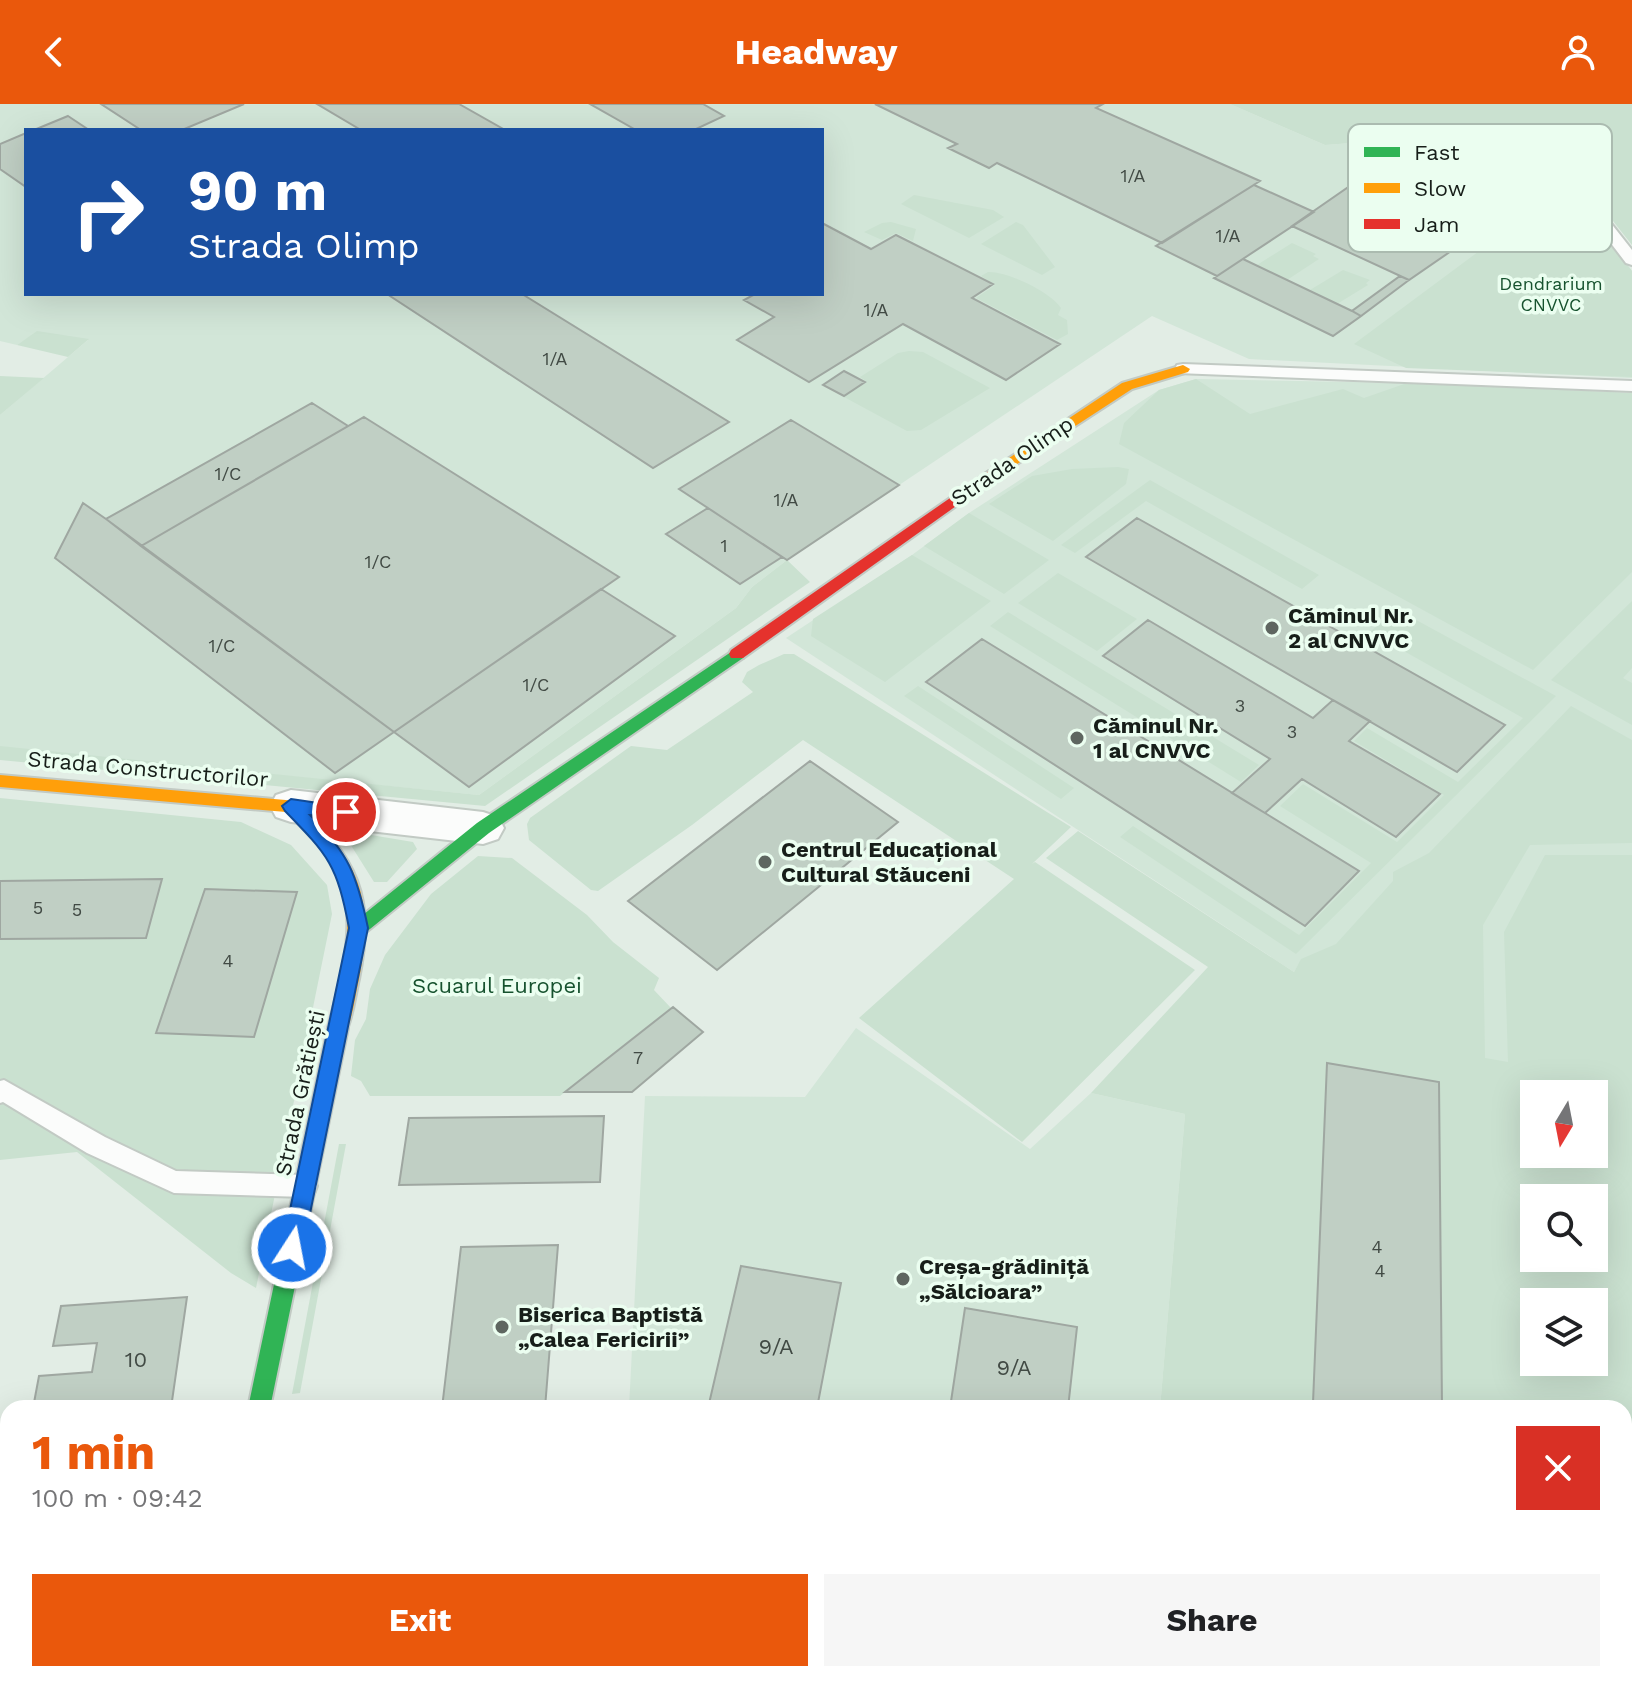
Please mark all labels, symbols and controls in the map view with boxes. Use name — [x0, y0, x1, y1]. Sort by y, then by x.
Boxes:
icon: back — [32, 30, 76, 74]
icon: person — [1556, 30, 1600, 74]
text: Headway — [735, 31, 897, 73]
legend — [1348, 124, 1612, 252]
text: Fast — [1414, 140, 1460, 165]
text: 90 m — [188, 158, 327, 224]
icon: right — [56, 160, 160, 264]
house number: 1/A — [1120, 165, 1146, 186]
text: Slow — [1414, 176, 1466, 201]
text: Jam — [1414, 212, 1459, 237]
text: Strada Olimp — [188, 225, 420, 267]
house number: 1/A — [1215, 225, 1241, 246]
park label: Dendrarium CNVVC — [1499, 273, 1603, 315]
house number: 1/A — [863, 299, 889, 320]
house number: 1/A — [542, 348, 568, 369]
street label: Strada Olimp — [946, 411, 1078, 511]
house number: 1/C — [215, 463, 241, 484]
house number: 1/A — [773, 489, 799, 510]
house number: 1 — [720, 535, 728, 556]
house number: 1/C — [365, 551, 391, 572]
place label: Căminul Nr. 2 al CNVVC — [1288, 603, 1414, 653]
marker: Căminul Nr. 2 al CNVVC — [1263, 619, 1281, 637]
house number: 1/C — [209, 635, 235, 656]
house number: 1/C — [523, 674, 549, 695]
house number: 3 — [1235, 695, 1245, 716]
place label: Căminul Nr. 1 al CNVVC — [1093, 713, 1219, 763]
house number: 3 — [1287, 721, 1297, 742]
marker: Căminul Nr. 1 al CNVVC — [1068, 729, 1086, 747]
street label: Strada Constructorilor — [27, 746, 269, 792]
pin — [312, 778, 380, 846]
icon: arrive — [324, 790, 368, 834]
place label: Centrul Educațional Cultural Stăuceni — [781, 837, 998, 887]
marker: Centrul Educațional Cultural Stăuceni — [756, 853, 774, 871]
house number: 5 — [33, 897, 43, 918]
house number: 5 — [72, 899, 82, 920]
house number: 4 — [223, 950, 234, 971]
park label: Scuarul Europei — [412, 973, 582, 998]
street label: Strada Grătiești — [270, 1008, 330, 1178]
house number: 7 — [633, 1047, 643, 1068]
north arrow — [1520, 1080, 1608, 1168]
map controls — [1520, 1080, 1608, 1376]
button: search — [1520, 1184, 1608, 1272]
position arrow — [250, 1206, 334, 1290]
house number: 4 — [1372, 1236, 1383, 1257]
place label: Creșa-grădiniță „Sălcioara” — [919, 1254, 1089, 1304]
house number: 4 — [1375, 1260, 1386, 1281]
marker: Creșa-grădiniță „Sălcioara” — [894, 1270, 912, 1288]
button: layers — [1520, 1288, 1608, 1376]
place label: Biserica Baptistă „Calea Fericirii” — [518, 1302, 703, 1352]
marker: Biserica Baptistă „Calea Fericirii” — [493, 1318, 511, 1336]
house number: 9/A — [758, 1334, 794, 1359]
house number: 10 — [125, 1347, 147, 1372]
house number: 9/A — [996, 1355, 1032, 1380]
text: 1 min — [32, 1424, 155, 1481]
button: close — [1516, 1426, 1600, 1510]
text: 100 m · 09:42 — [32, 1483, 203, 1513]
button: Exit — [32, 1574, 808, 1666]
button: Share — [824, 1574, 1600, 1666]

